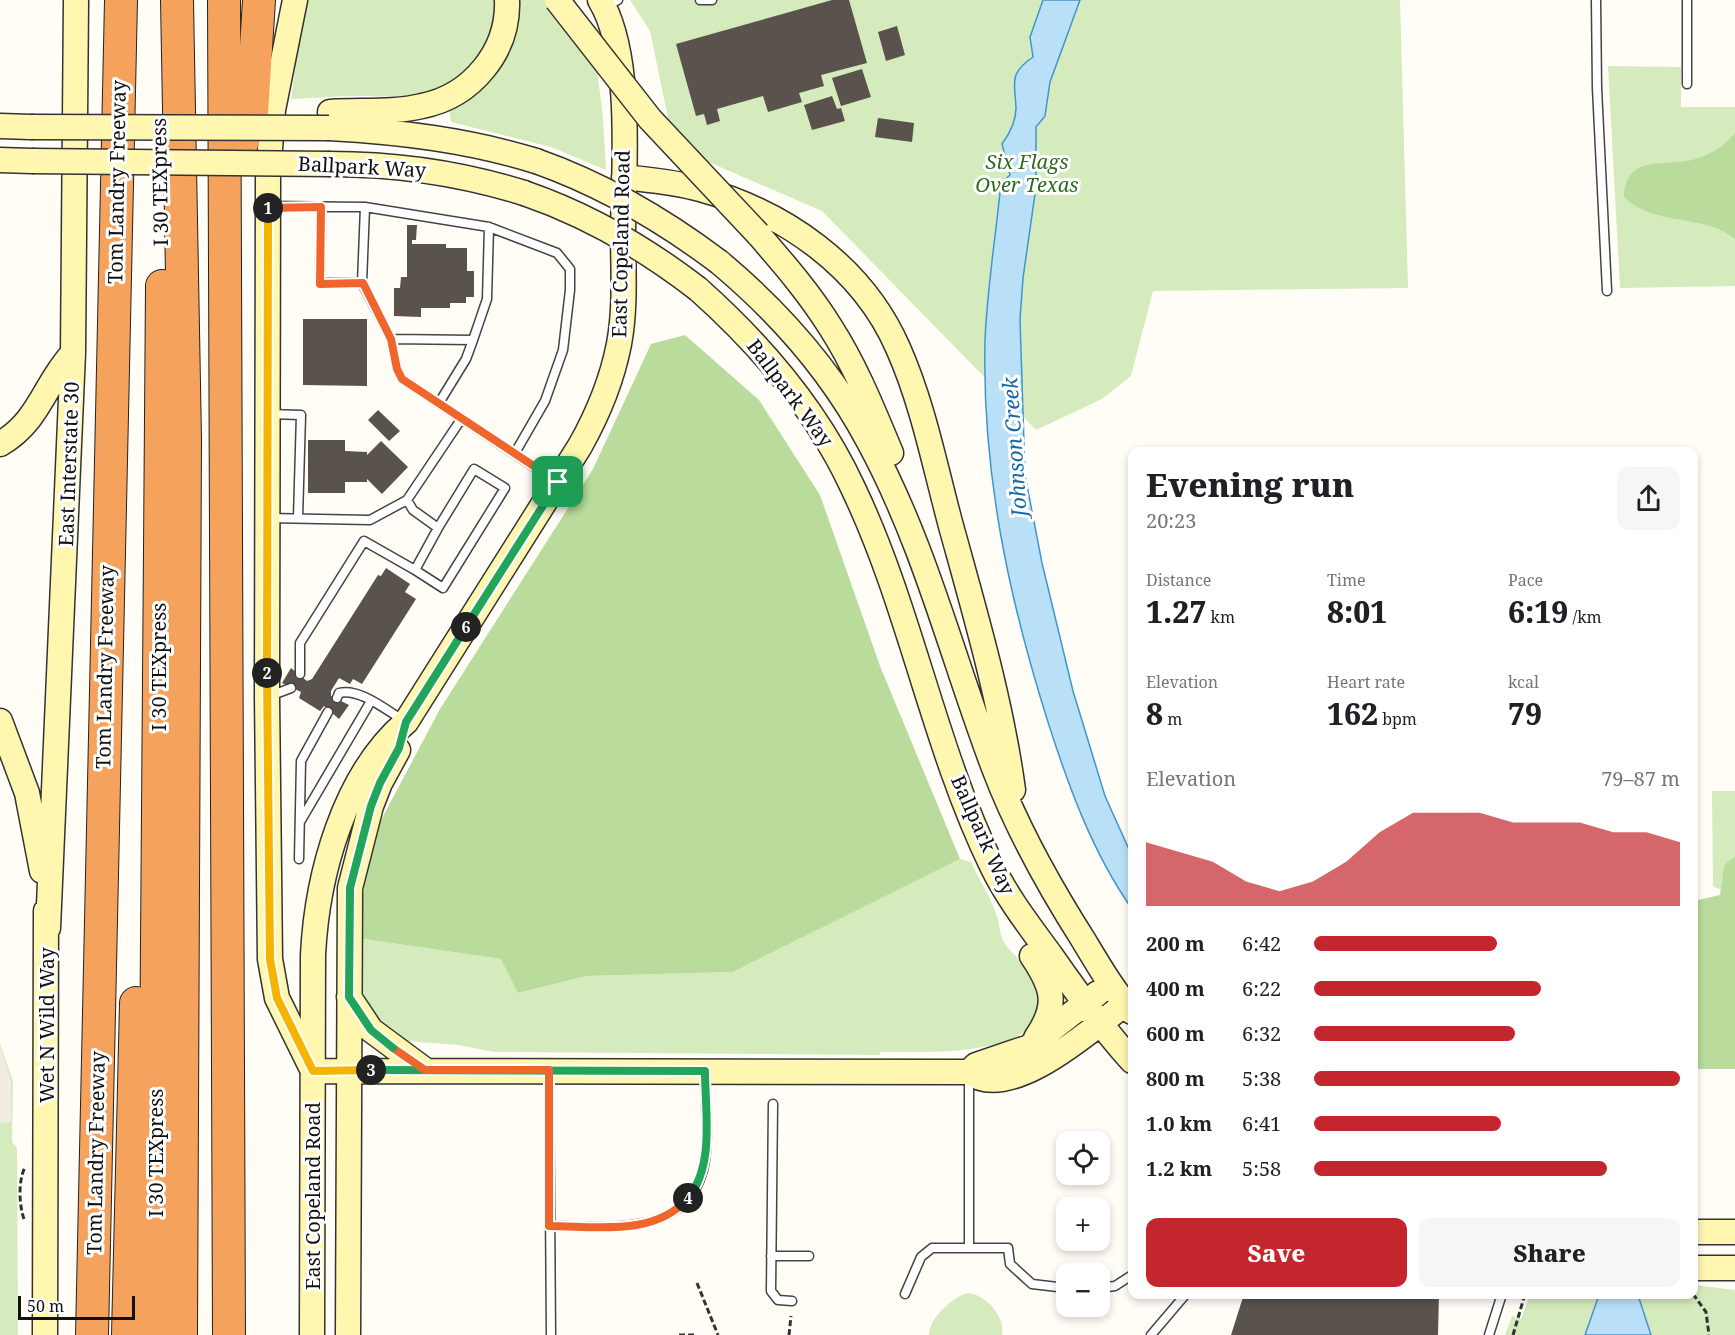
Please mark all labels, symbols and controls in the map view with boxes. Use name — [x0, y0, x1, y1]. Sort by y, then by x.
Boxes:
street label: Tom Landry Freeway — [101, 79, 132, 284]
street label: I 30 TEXpress — [145, 118, 174, 246]
park label: Six Flags Over Texas — [975, 148, 1079, 198]
street label: Ballpark Way — [297, 150, 427, 183]
street label: East Copeland Road — [605, 150, 636, 338]
pin: 1 — [253, 193, 283, 223]
text: 1 — [263, 197, 273, 219]
street label: Ballpark Way — [741, 333, 840, 453]
water label: Johnson Creek — [995, 375, 1033, 522]
street label: East Interstate 30 — [52, 381, 85, 547]
pin — [532, 456, 583, 507]
text: Evening run — [1146, 462, 1354, 507]
icon: arrive — [541, 465, 574, 498]
button: share — [1617, 467, 1680, 530]
text: 20:23 — [1146, 507, 1196, 534]
street label: Tom Landry Freeway — [89, 564, 120, 769]
text: Distance — [1146, 569, 1211, 591]
text: Time — [1327, 569, 1366, 591]
text: Pace — [1508, 569, 1543, 591]
text: 1.27 — [1146, 591, 1206, 632]
text: 8:01 — [1327, 591, 1387, 632]
text: 6:19 — [1508, 591, 1568, 632]
street label: I 30 TEXpress — [145, 603, 172, 731]
text: km — [1206, 606, 1235, 628]
text: /km — [1568, 606, 1602, 628]
pin: 6 — [451, 612, 481, 642]
text: 6 — [461, 616, 471, 638]
pin: 2 — [252, 658, 282, 688]
text: 2 — [262, 662, 272, 684]
text: Elevation — [1146, 671, 1218, 693]
text: Heart rate — [1327, 671, 1405, 693]
text: kcal — [1508, 671, 1539, 693]
text: 8 — [1146, 693, 1163, 734]
text: 162 — [1327, 693, 1378, 734]
text: 79 — [1508, 693, 1542, 734]
text: m — [1163, 708, 1182, 730]
text: bpm — [1378, 708, 1417, 730]
text: Elevation — [1146, 765, 1236, 792]
text: 79–87 m — [1601, 765, 1680, 792]
street label: Ballpark Way — [945, 771, 1022, 900]
text: 200 m — [1146, 930, 1205, 957]
text: 6:42 — [1242, 930, 1281, 957]
street label: Wet N Wild Way — [33, 946, 60, 1103]
text: 400 m — [1146, 975, 1205, 1002]
text: 6:22 — [1242, 975, 1281, 1002]
text: 600 m — [1146, 1020, 1205, 1047]
text: 6:32 — [1242, 1020, 1281, 1047]
street label: Tom Landry Freeway — [80, 1050, 111, 1255]
pin: 3 — [356, 1055, 386, 1085]
text: 3 — [366, 1059, 376, 1081]
text: 800 m — [1146, 1065, 1205, 1092]
text: 5:38 — [1242, 1065, 1281, 1092]
street label: I 30 TEXpress — [142, 1089, 169, 1217]
street label: East Copeland Road — [299, 1102, 326, 1290]
text: 1.0 km — [1146, 1110, 1212, 1137]
text: 6:41 — [1242, 1110, 1281, 1137]
map controls — [1056, 1131, 1110, 1317]
button: locate — [1056, 1131, 1110, 1185]
text: 1.2 km — [1146, 1155, 1212, 1182]
text: 5:58 — [1242, 1155, 1281, 1182]
pin: 4 — [673, 1183, 703, 1213]
text: 4 — [683, 1187, 693, 1209]
button: + — [1056, 1197, 1110, 1251]
button: Save — [1146, 1218, 1407, 1287]
button: Share — [1419, 1218, 1680, 1287]
button: − — [1056, 1263, 1110, 1317]
scale bar — [18, 1293, 135, 1320]
text: 50 m — [27, 1295, 64, 1317]

